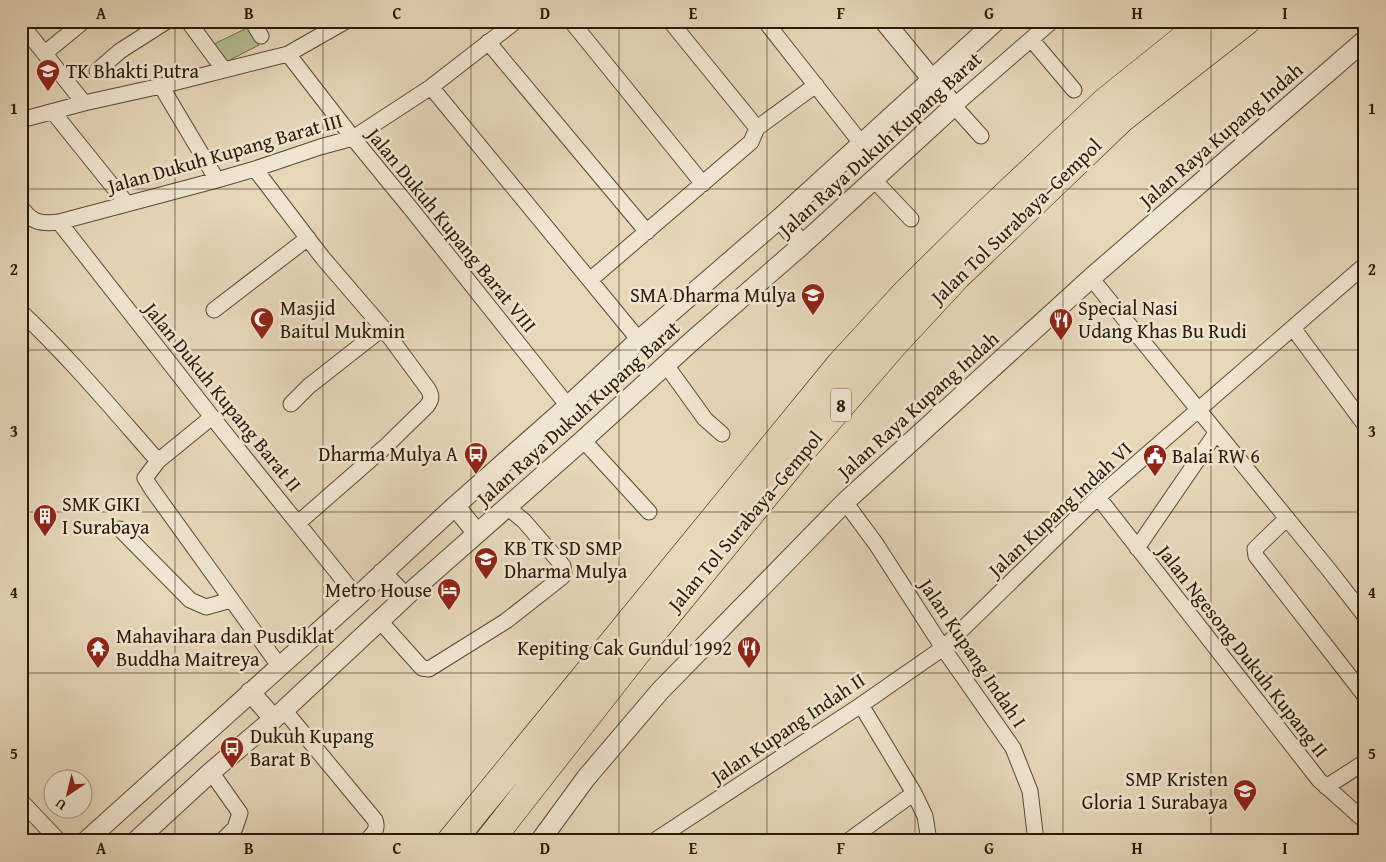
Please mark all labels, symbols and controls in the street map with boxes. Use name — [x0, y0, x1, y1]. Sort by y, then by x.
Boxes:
text: A — [96, 1, 107, 25]
text: B — [244, 1, 254, 25]
text: C — [392, 1, 402, 25]
text: D — [540, 1, 550, 25]
text: E — [689, 1, 698, 25]
text: F — [837, 1, 845, 25]
text: G — [984, 1, 994, 25]
text: H — [1131, 1, 1143, 25]
text: I — [1282, 1, 1288, 25]
street label: Jalan Raya Dukuh Kupang Barat — [770, 44, 988, 245]
street label: Jalan Raya Kupang Indah — [1130, 55, 1309, 216]
place label: TK Bhakti Putra — [66, 56, 199, 85]
school or university icon: TK Bhakti Putra — [35, 58, 61, 92]
text: 1 — [10, 96, 18, 120]
text: 1 — [1368, 96, 1376, 120]
street label: Jalan Dukuh Kupang Barat III — [101, 105, 346, 201]
street label: Jalan Dukuh Kupang Barat VIII — [359, 119, 544, 338]
street label: Jalan Tol Surabaya–Gempol — [922, 131, 1108, 312]
text: 2 — [10, 257, 18, 281]
text: 2 — [1368, 257, 1376, 281]
place label: SMA Dharma Mulya — [630, 280, 797, 309]
school or university icon: SMA Dharma Mulya — [800, 282, 826, 316]
street label: Jalan Dukuh Kupang Barat II — [136, 293, 309, 498]
place label: Masjid Baitul Mukmin — [280, 293, 405, 345]
place label: Special Nasi Udang Khas Bu Rudi — [1078, 293, 1247, 345]
mosque icon: Masjid Baitul Mukmin — [249, 306, 275, 340]
restaurant icon: Special Nasi Udang Khas Bu Rudi — [1048, 307, 1074, 341]
street label: Jalan Raya Dukuh Kupang Barat — [468, 313, 686, 514]
street label: Jalan Raya Kupang Indah — [828, 324, 1005, 487]
road number: 8 — [831, 388, 851, 422]
text: 3 — [10, 419, 18, 443]
text: 3 — [1368, 419, 1376, 443]
street label: Jalan Tol Surabaya–Gempol — [658, 424, 829, 620]
street label: Jalan Kupang Indah VI — [979, 434, 1138, 585]
place label: Dharma Mulya A — [318, 439, 458, 468]
bus stop icon: Dharma Mulya A — [463, 441, 489, 475]
place label: Balai RW 6 — [1172, 441, 1260, 470]
public building icon: Balai RW 6 — [1142, 443, 1168, 477]
place label: SMK GIKI I Surabaya — [62, 489, 150, 541]
building icon: SMK GIKI I Surabaya — [32, 503, 58, 537]
place label: KB TK SD SMP Dharma Mulya — [504, 533, 628, 585]
street label: Jalan Ngesong Dukuh Kupang II — [1149, 536, 1336, 763]
school or university icon: KB TK SD SMP Dharma Mulya — [473, 546, 499, 580]
street label: Jalan Kupang Indah I — [911, 570, 1034, 733]
place label: Metro House — [325, 575, 432, 604]
hotel icon: Metro House — [436, 577, 462, 611]
text: 4 — [10, 580, 18, 604]
text: 4 — [1368, 580, 1376, 604]
place label: Mahavihara dan Pusdiklat Buddha Maitreya — [116, 621, 334, 673]
place label: Kepiting Cak Gundul 1992 — [517, 633, 732, 662]
temple icon: Mahavihara dan Pusdiklat Buddha Maitreya — [85, 635, 111, 669]
restaurant icon: Kepiting Cak Gundul 1992 — [736, 635, 762, 669]
street label: Jalan Kupang Indah II — [702, 665, 871, 792]
place label: Dukuh Kupang Barat B — [250, 721, 374, 773]
bus stop icon: Dukuh Kupang Barat B — [219, 735, 245, 769]
text: 5 — [10, 741, 18, 765]
text: 5 — [1368, 741, 1376, 765]
place label: SMP Kristen Gloria 1 Surabaya — [1082, 764, 1229, 816]
north arrow — [42, 770, 92, 820]
school or university icon: SMP Kristen Gloria 1 Surabaya — [1232, 778, 1258, 812]
text: U — [50, 793, 70, 816]
text: A — [96, 836, 107, 860]
text: B — [244, 836, 254, 860]
text: C — [392, 836, 402, 860]
text: D — [540, 836, 550, 860]
text: E — [689, 836, 698, 860]
text: F — [837, 836, 845, 860]
text: G — [984, 836, 994, 860]
text: H — [1131, 836, 1143, 860]
text: I — [1282, 836, 1288, 860]

